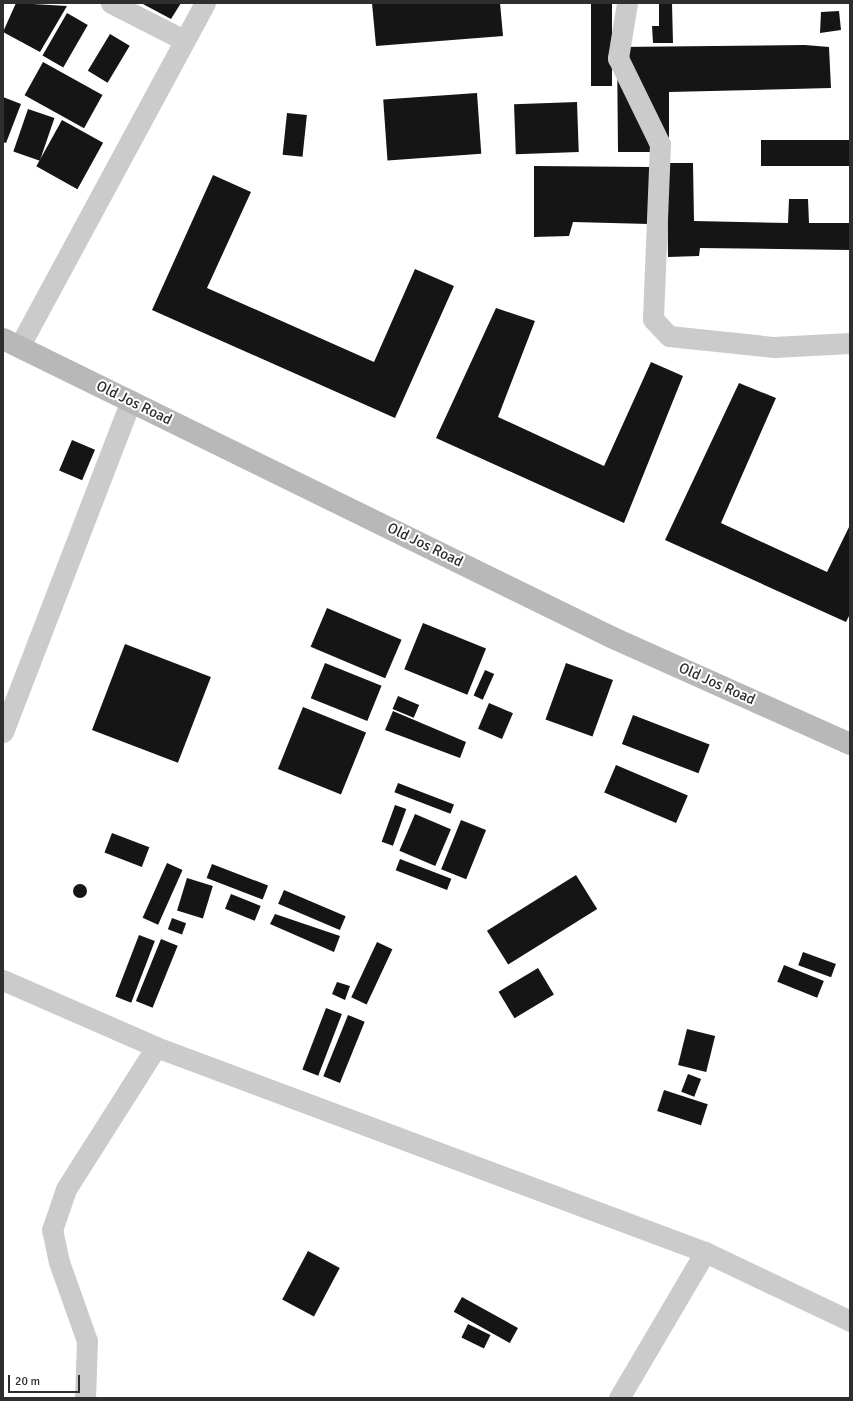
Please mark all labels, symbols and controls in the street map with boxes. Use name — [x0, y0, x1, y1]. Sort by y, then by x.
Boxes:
street label: Old Jos Road — [93, 377, 175, 429]
street label: Old Jos Road — [384, 519, 466, 571]
street label: Old Jos Road — [676, 659, 758, 709]
scale bar — [10, 1367, 82, 1393]
text: 20 m — [15, 1374, 40, 1389]

